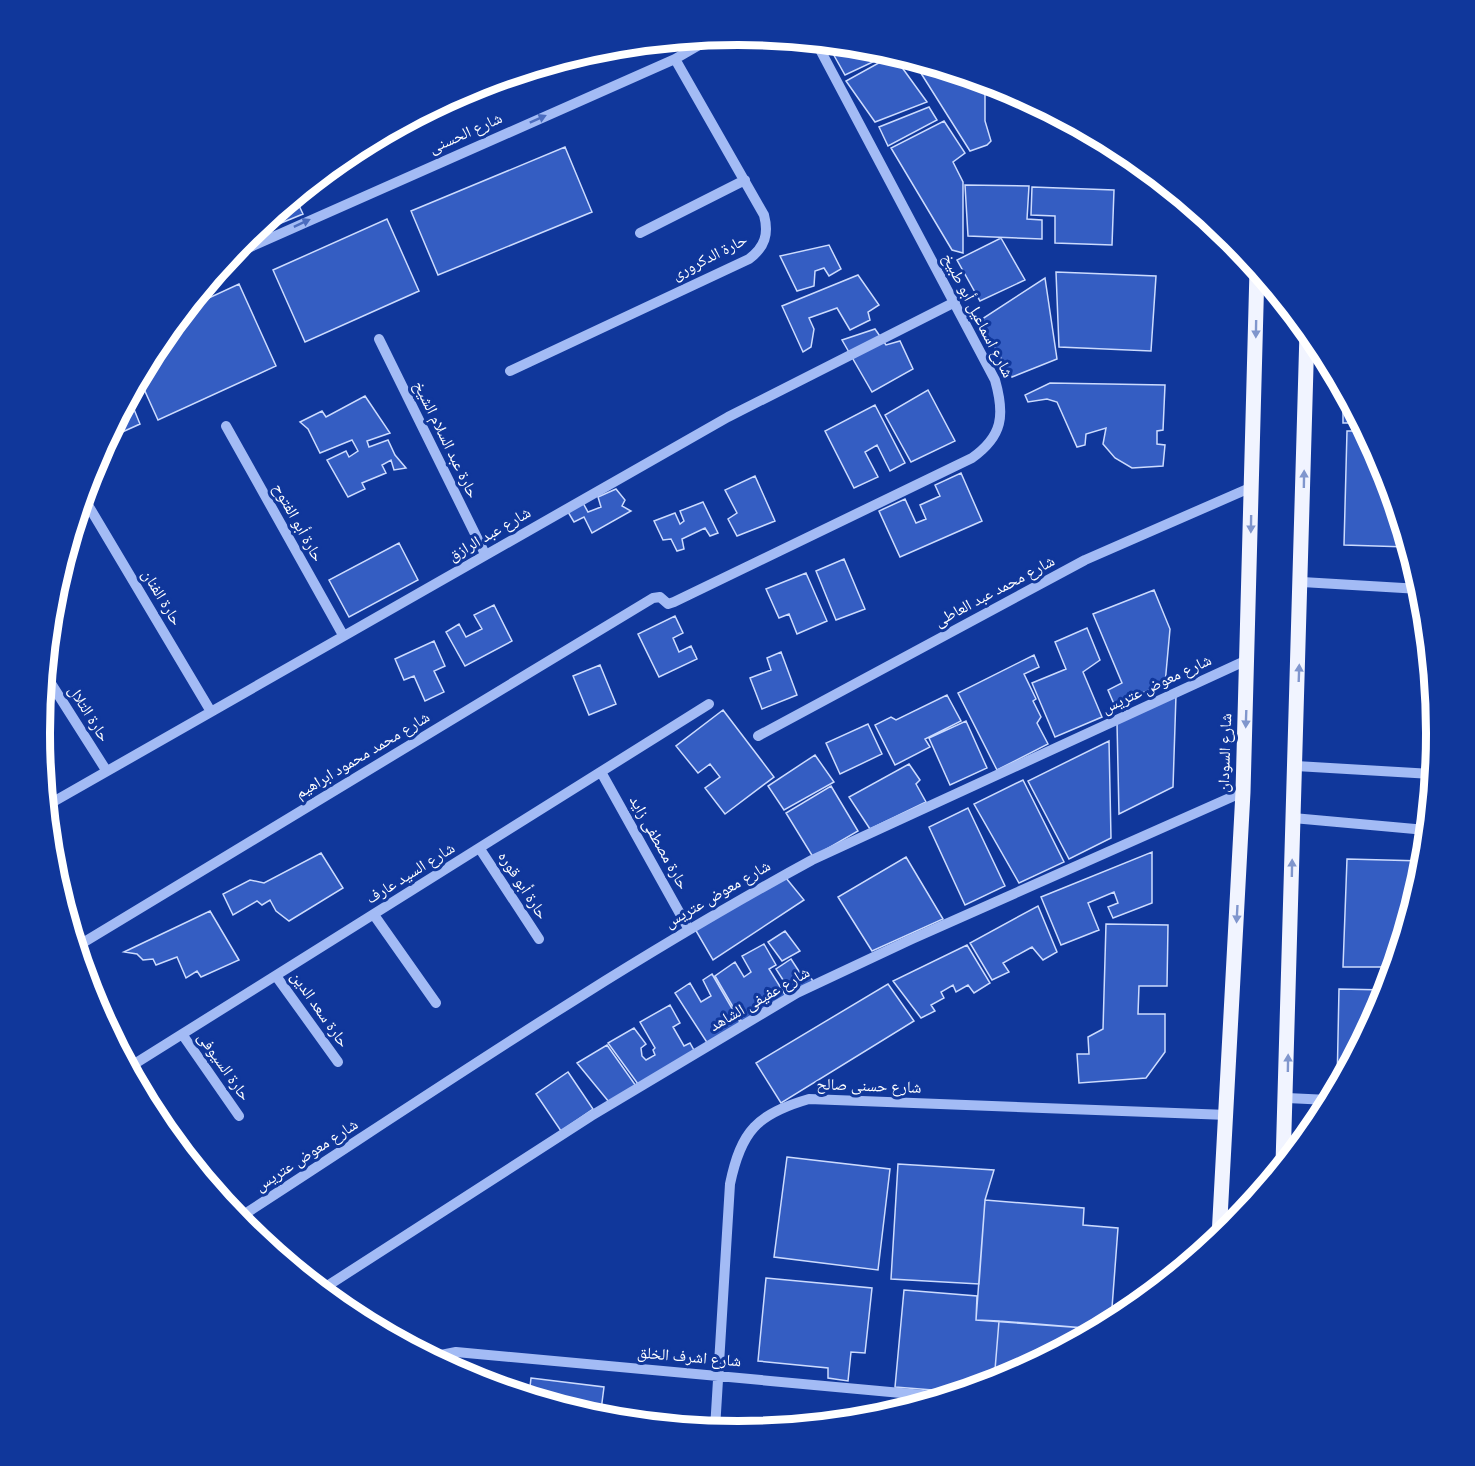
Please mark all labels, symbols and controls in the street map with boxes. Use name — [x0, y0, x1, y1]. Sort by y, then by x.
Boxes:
street label: شارع الحسنى — [426, 109, 506, 159]
one-way arrow — [529, 113, 547, 123]
one-way arrow — [293, 218, 310, 227]
street label: حارة الدكرورى — [669, 230, 751, 286]
street label: شارع اسماعيل أبو طبيخ — [937, 250, 1018, 382]
one-way arrow — [1251, 319, 1260, 338]
street label: حارة عبد السلام الشيخ — [408, 378, 482, 502]
one-way arrow — [1299, 469, 1309, 488]
street label: حارة أبو الفتوح — [267, 480, 327, 566]
street label: شارع عبد الرازق — [445, 503, 535, 567]
one-way arrow — [1246, 514, 1256, 533]
street label: شارع محمد عبد العاطى — [931, 552, 1059, 632]
street label: حارة الفنان — [136, 566, 186, 630]
street label: شارع معوض عتريس — [1099, 651, 1215, 719]
one-way arrow — [1294, 664, 1304, 683]
street label: حارة التلال — [63, 682, 113, 746]
street label: شارع محمد محمود ابراهيم — [292, 708, 434, 804]
one-way arrow — [1241, 709, 1250, 728]
street label: شارع السودان — [1215, 713, 1237, 793]
street label: حارة مصطفى زايد — [624, 792, 692, 894]
street label: شارع السيد عارف — [363, 839, 459, 909]
street label: حارة أبو قوره — [493, 848, 552, 924]
street label: شارع معوض عتريس — [661, 857, 775, 933]
one-way arrow — [1287, 859, 1297, 878]
one-way arrow — [1233, 904, 1242, 923]
street label: شارع عفيفى الشاهد — [706, 963, 814, 1037]
street label: حارة سعد الدين — [285, 968, 353, 1052]
street label: حارة السيوفى — [192, 1029, 254, 1105]
one-way arrow — [1283, 1054, 1293, 1073]
street label: شارع حسنى صالح — [816, 1075, 922, 1099]
street label: شارع معوض عتريس — [252, 1115, 362, 1197]
street label: شارع اشرف الخلق — [636, 1343, 742, 1373]

